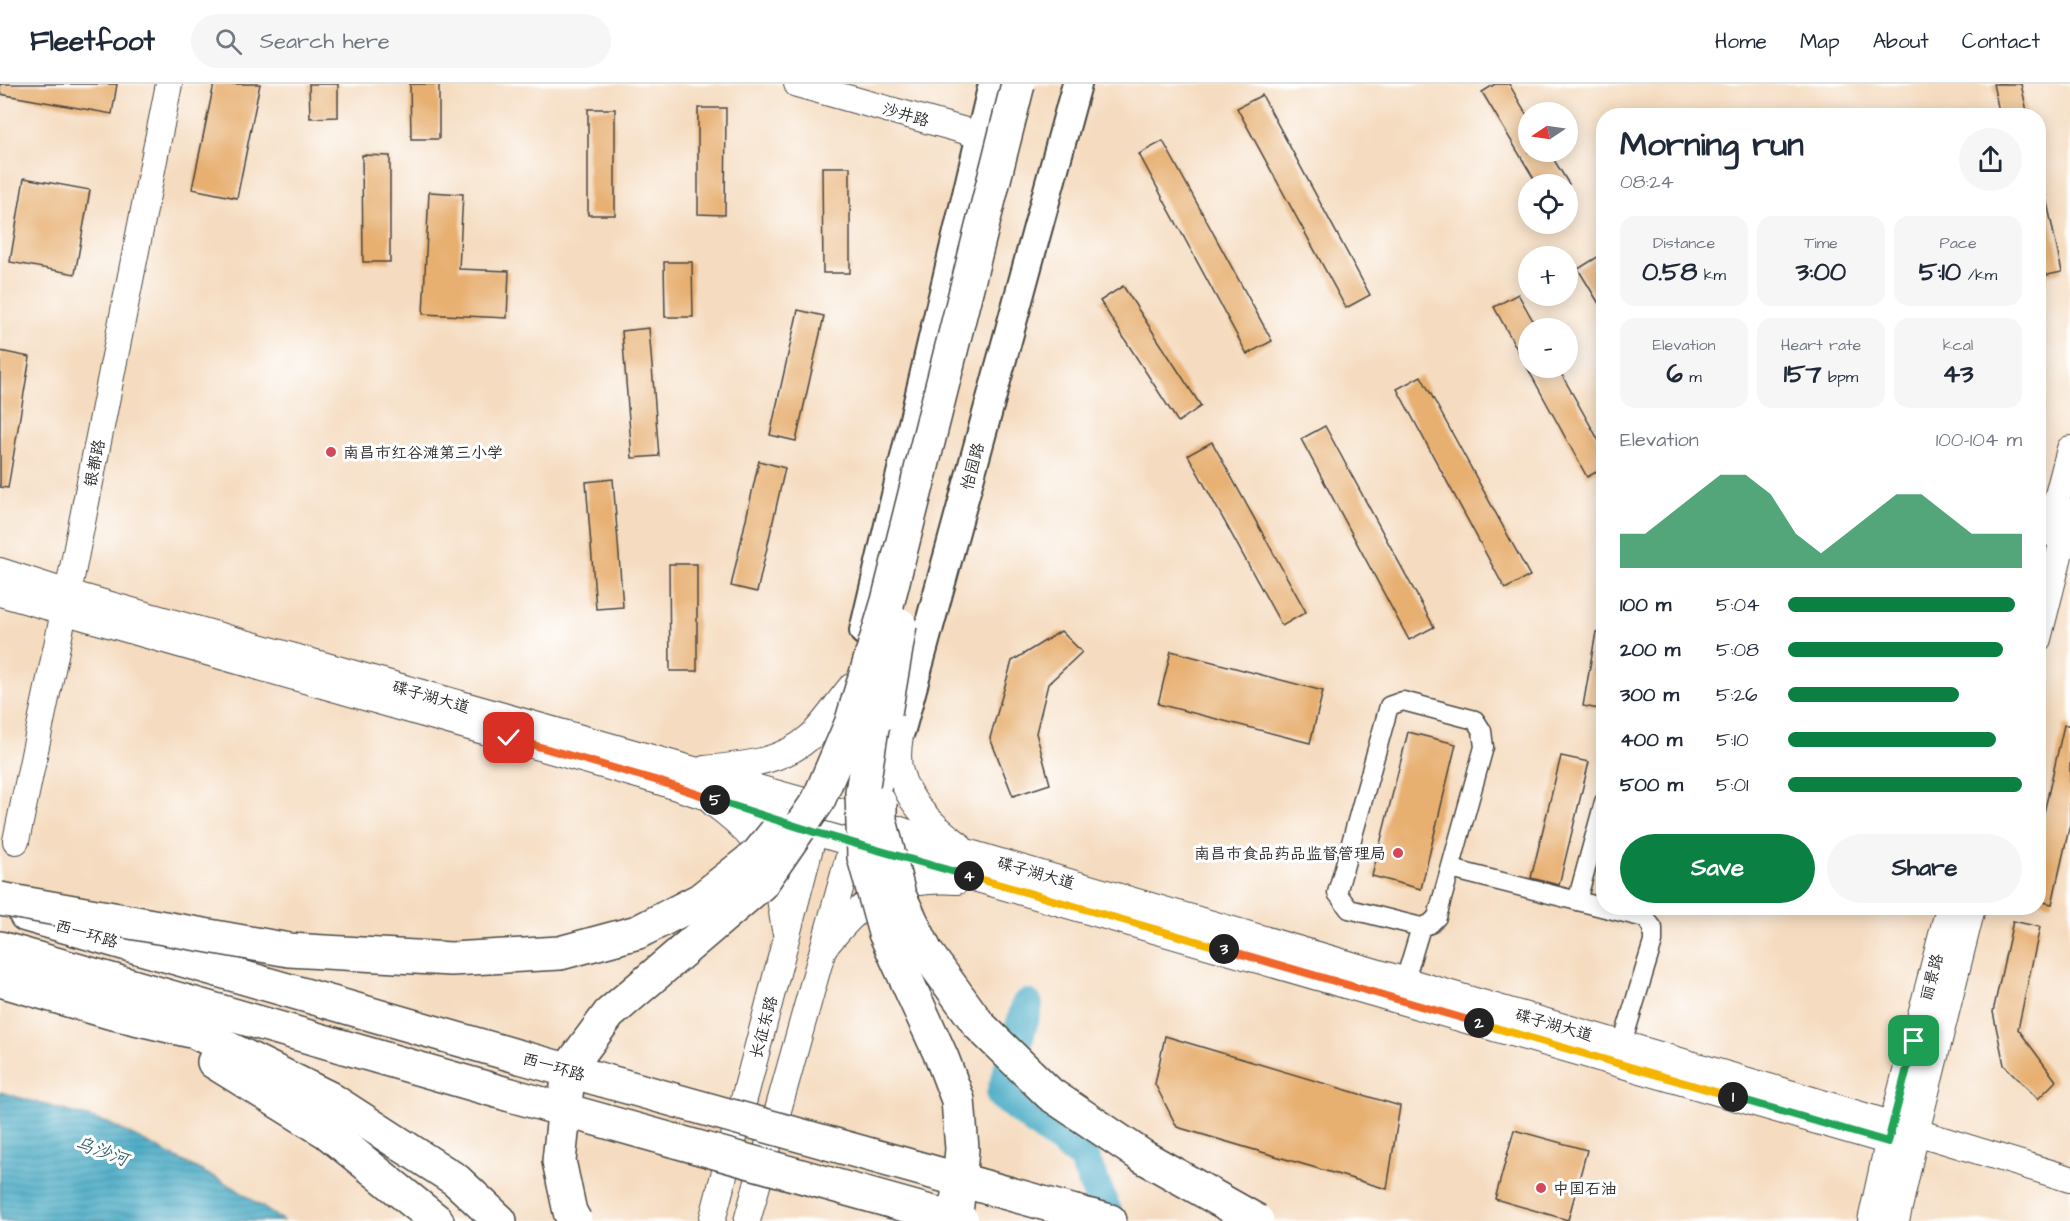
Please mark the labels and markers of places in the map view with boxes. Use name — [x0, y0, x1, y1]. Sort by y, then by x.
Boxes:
place label: 南昌市红谷滩第三小学 — [343, 442, 503, 464]
marker: 南昌市红谷滩第三小学 — [324, 445, 338, 459]
pin — [483, 712, 534, 763]
pin: 5 — [700, 785, 730, 815]
place label: 南昌市食品药品监督管理局 — [1194, 843, 1386, 865]
marker: 南昌市食品药品监督管理局 — [1391, 846, 1405, 860]
pin: 4 — [954, 861, 984, 891]
pin: 3 — [1209, 934, 1239, 964]
pin: 2 — [1464, 1008, 1494, 1038]
pin — [1888, 1015, 1939, 1066]
pin: 1 — [1718, 1082, 1748, 1112]
place label: 中国石油 — [1553, 1178, 1617, 1200]
marker: 中国石油 — [1534, 1181, 1548, 1195]

